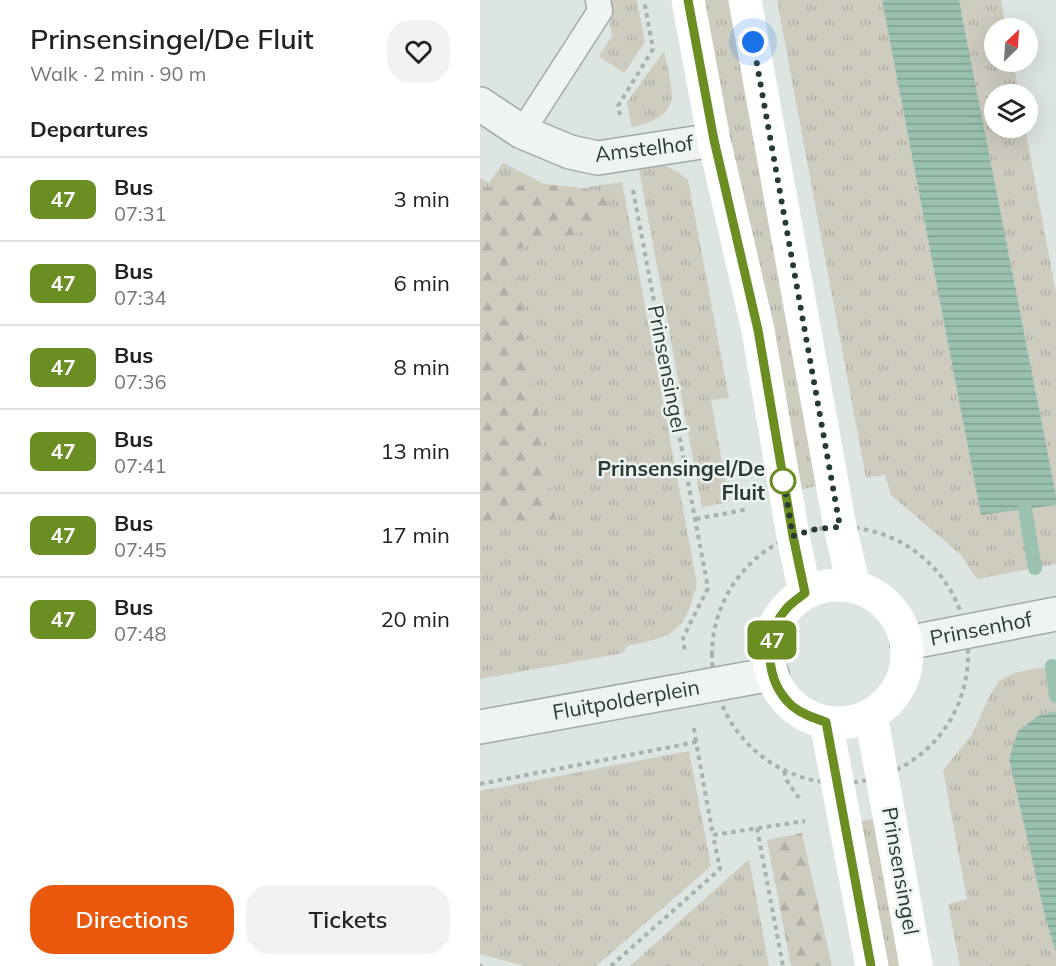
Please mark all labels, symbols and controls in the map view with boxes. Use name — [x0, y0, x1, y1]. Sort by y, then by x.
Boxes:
north arrow — [984, 18, 1038, 72]
map controls — [984, 18, 1038, 138]
button: heart — [387, 20, 450, 83]
text: Prinsensingel/De Fluit — [30, 21, 314, 56]
your location — [738, 27, 768, 57]
text: Walk · 2 min · 90 m — [30, 61, 206, 86]
button: layers — [984, 84, 1038, 138]
text: Departures — [30, 115, 148, 143]
street label: Amstelhof — [593, 129, 696, 167]
text: Bus — [114, 173, 153, 201]
text: 3 min — [394, 185, 450, 213]
text: 47 — [50, 186, 76, 212]
text: 07:31 — [114, 201, 167, 226]
text: Bus — [114, 257, 153, 285]
text: 6 min — [394, 269, 450, 297]
text: 47 — [50, 270, 76, 296]
text: 07:34 — [114, 285, 167, 310]
street label: Prinsensingel — [643, 303, 693, 435]
text: Bus — [114, 341, 153, 369]
text: 8 min — [394, 353, 450, 381]
text: 47 — [50, 354, 76, 380]
text: 07:36 — [114, 369, 167, 394]
text: Bus — [114, 425, 153, 453]
text: 13 min — [380, 437, 450, 465]
text: 47 — [50, 438, 76, 464]
text: 07:41 — [114, 453, 167, 478]
place label: Prinsensingel/De Fluit — [597, 455, 765, 505]
marker: Prinsensingel/De Fluit — [770, 468, 796, 494]
text: Bus — [114, 509, 153, 537]
text: 17 min — [380, 521, 450, 549]
text: 47 — [50, 522, 76, 548]
text: 07:45 — [114, 537, 167, 562]
text: Bus — [114, 593, 153, 621]
text: 20 min — [380, 605, 450, 633]
street label: Prinsenhof — [927, 605, 1035, 651]
text: 47 — [50, 606, 76, 632]
line badge: 47 — [745, 620, 799, 660]
text: 07:48 — [114, 621, 167, 646]
text: 47 — [759, 627, 785, 653]
street label: Fluitpolderplein — [550, 673, 701, 725]
street label: Prinsensingel — [877, 805, 925, 937]
button: Directions — [30, 885, 234, 954]
button: Tickets — [246, 885, 450, 954]

